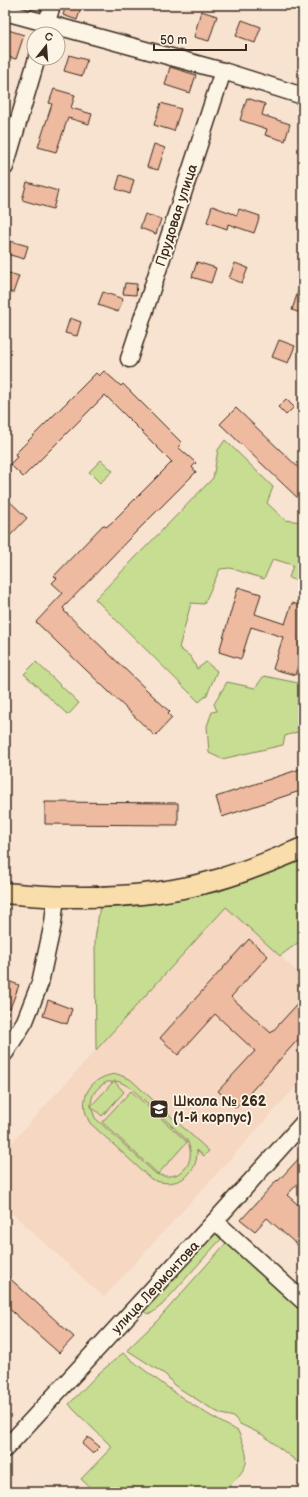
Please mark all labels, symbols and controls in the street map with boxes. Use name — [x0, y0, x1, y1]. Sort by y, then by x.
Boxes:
north arrow — [26, 26, 66, 66]
scale bar — [154, 26, 246, 52]
text: С — [43, 30, 55, 44]
text: 50 m — [160, 33, 187, 48]
street label: Прудовая улица — [152, 161, 201, 268]
place label: Школа № 262 (1-й корпус) — [173, 1093, 267, 1126]
school or university icon: Школа № 262 (1-й корпус) — [148, 1098, 170, 1120]
street label: улица Лермонтова — [108, 1237, 203, 1337]

